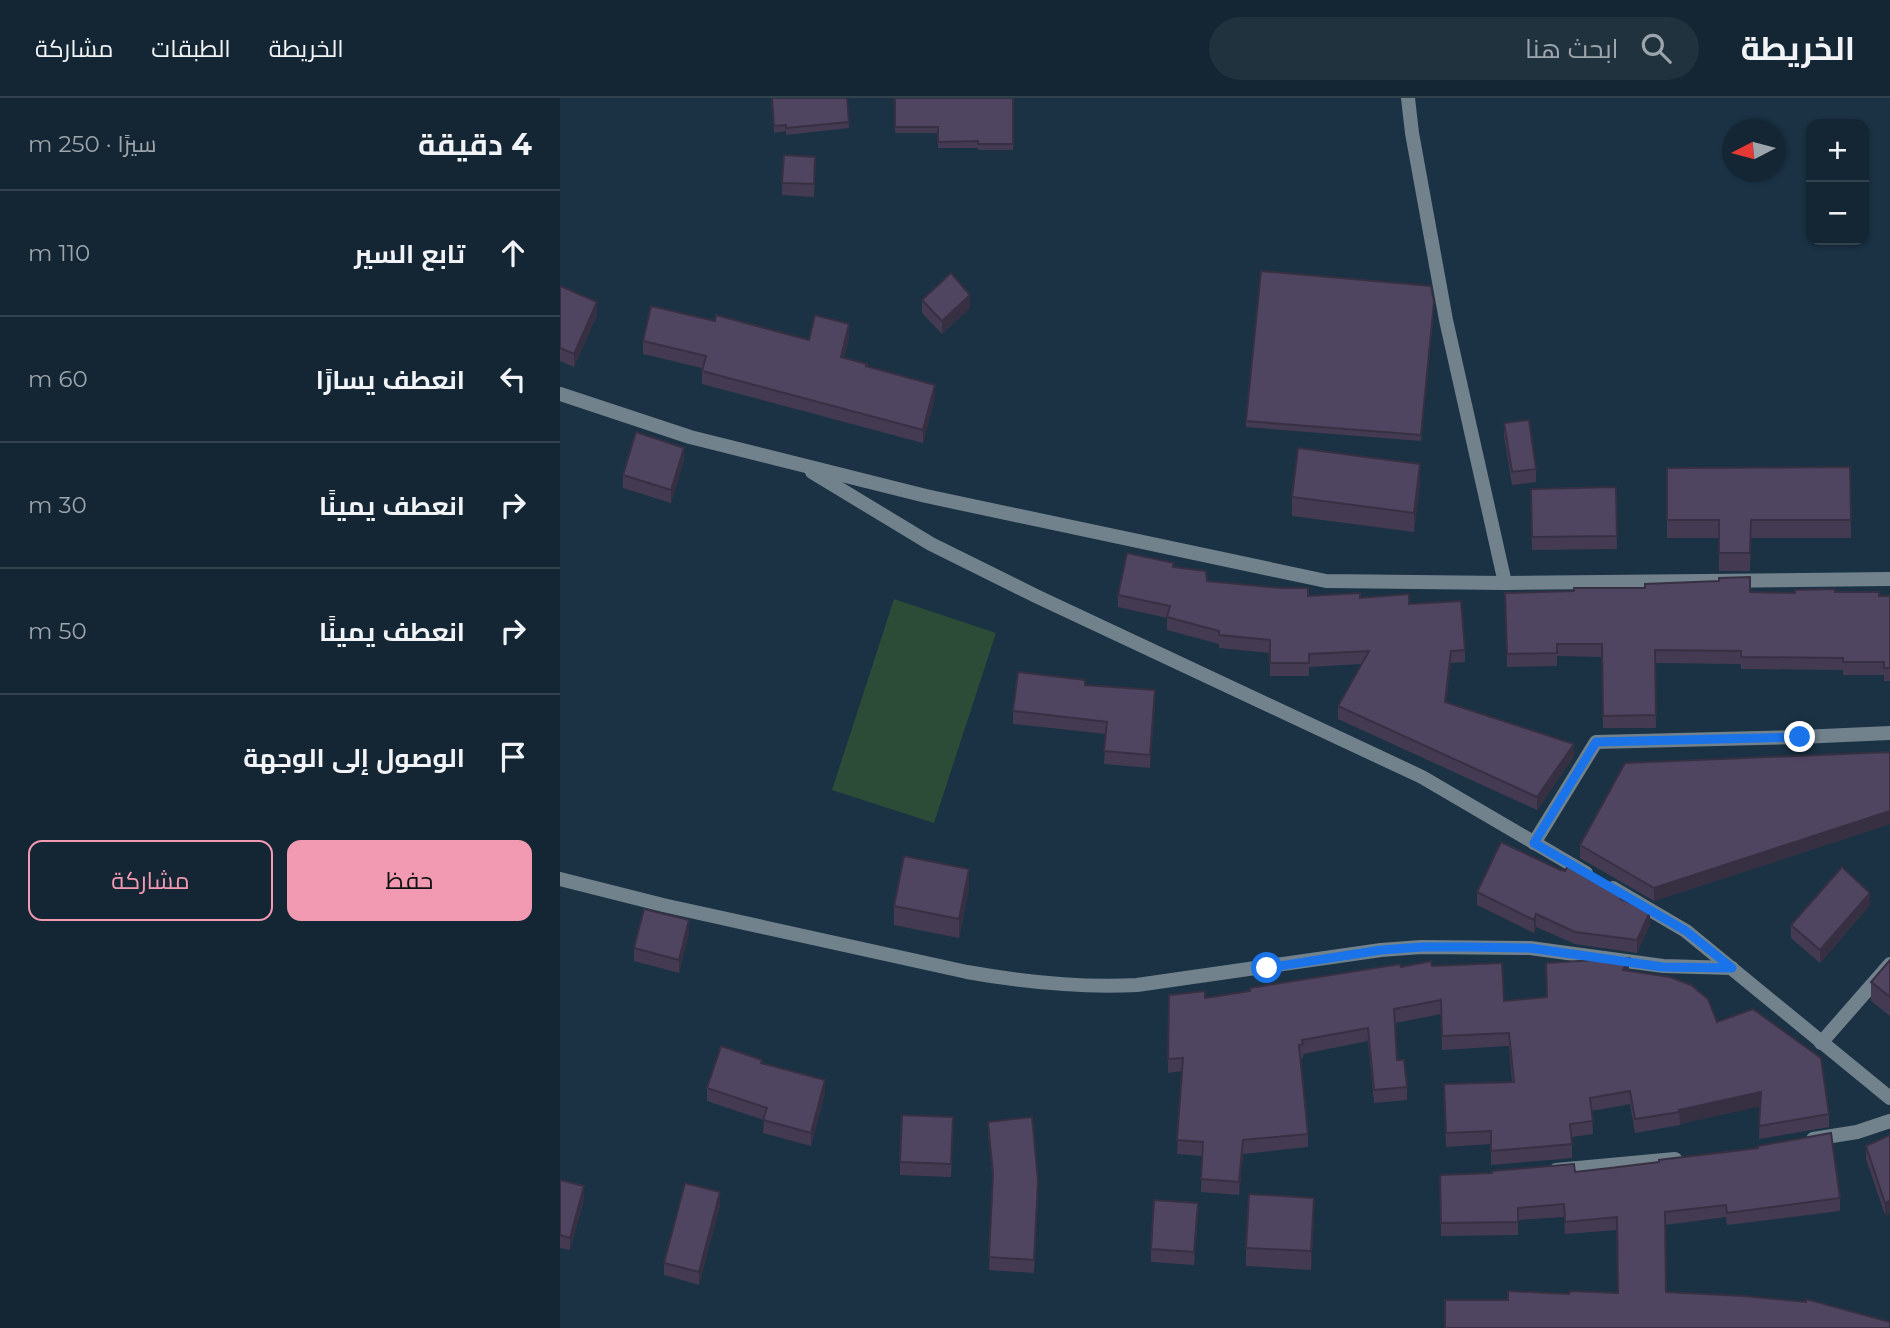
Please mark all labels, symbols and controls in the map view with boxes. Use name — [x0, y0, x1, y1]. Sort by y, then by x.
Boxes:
search box — [1209, 17, 1699, 80]
text: الخريطة — [1741, 28, 1855, 68]
icon: search — [1637, 29, 1675, 67]
text: ابحث هنا — [1525, 33, 1619, 65]
text: مشاركة — [35, 34, 113, 63]
text: الطبقات — [151, 34, 231, 63]
text: الخريطة — [269, 34, 344, 63]
north arrow — [1722, 119, 1785, 182]
map controls — [1806, 119, 1869, 245]
button: + — [1806, 119, 1869, 182]
text: 4 دقيقة — [418, 126, 532, 163]
text: سيرًا · 250 m — [28, 130, 156, 158]
button: − — [1806, 182, 1869, 245]
icon: ahead — [494, 234, 532, 272]
text: تابع السير — [354, 238, 465, 270]
text: 110 m — [28, 239, 90, 267]
icon: left — [494, 360, 532, 398]
text: انعطف يسارًا — [316, 364, 465, 396]
text: 60 m — [28, 365, 88, 393]
icon: right — [494, 486, 532, 524]
text: انعطف يمينًا — [319, 490, 465, 522]
text: 30 m — [28, 491, 87, 519]
icon: right — [494, 612, 532, 650]
text: انعطف يمينًا — [319, 616, 465, 648]
text: 50 m — [28, 617, 87, 645]
route end — [1784, 721, 1815, 752]
icon: arrive — [494, 738, 532, 776]
text: الوصول إلى الوجهة — [243, 742, 465, 774]
button: مشاركة — [28, 840, 273, 921]
button: حفظ — [287, 840, 532, 921]
route start — [1251, 952, 1282, 983]

